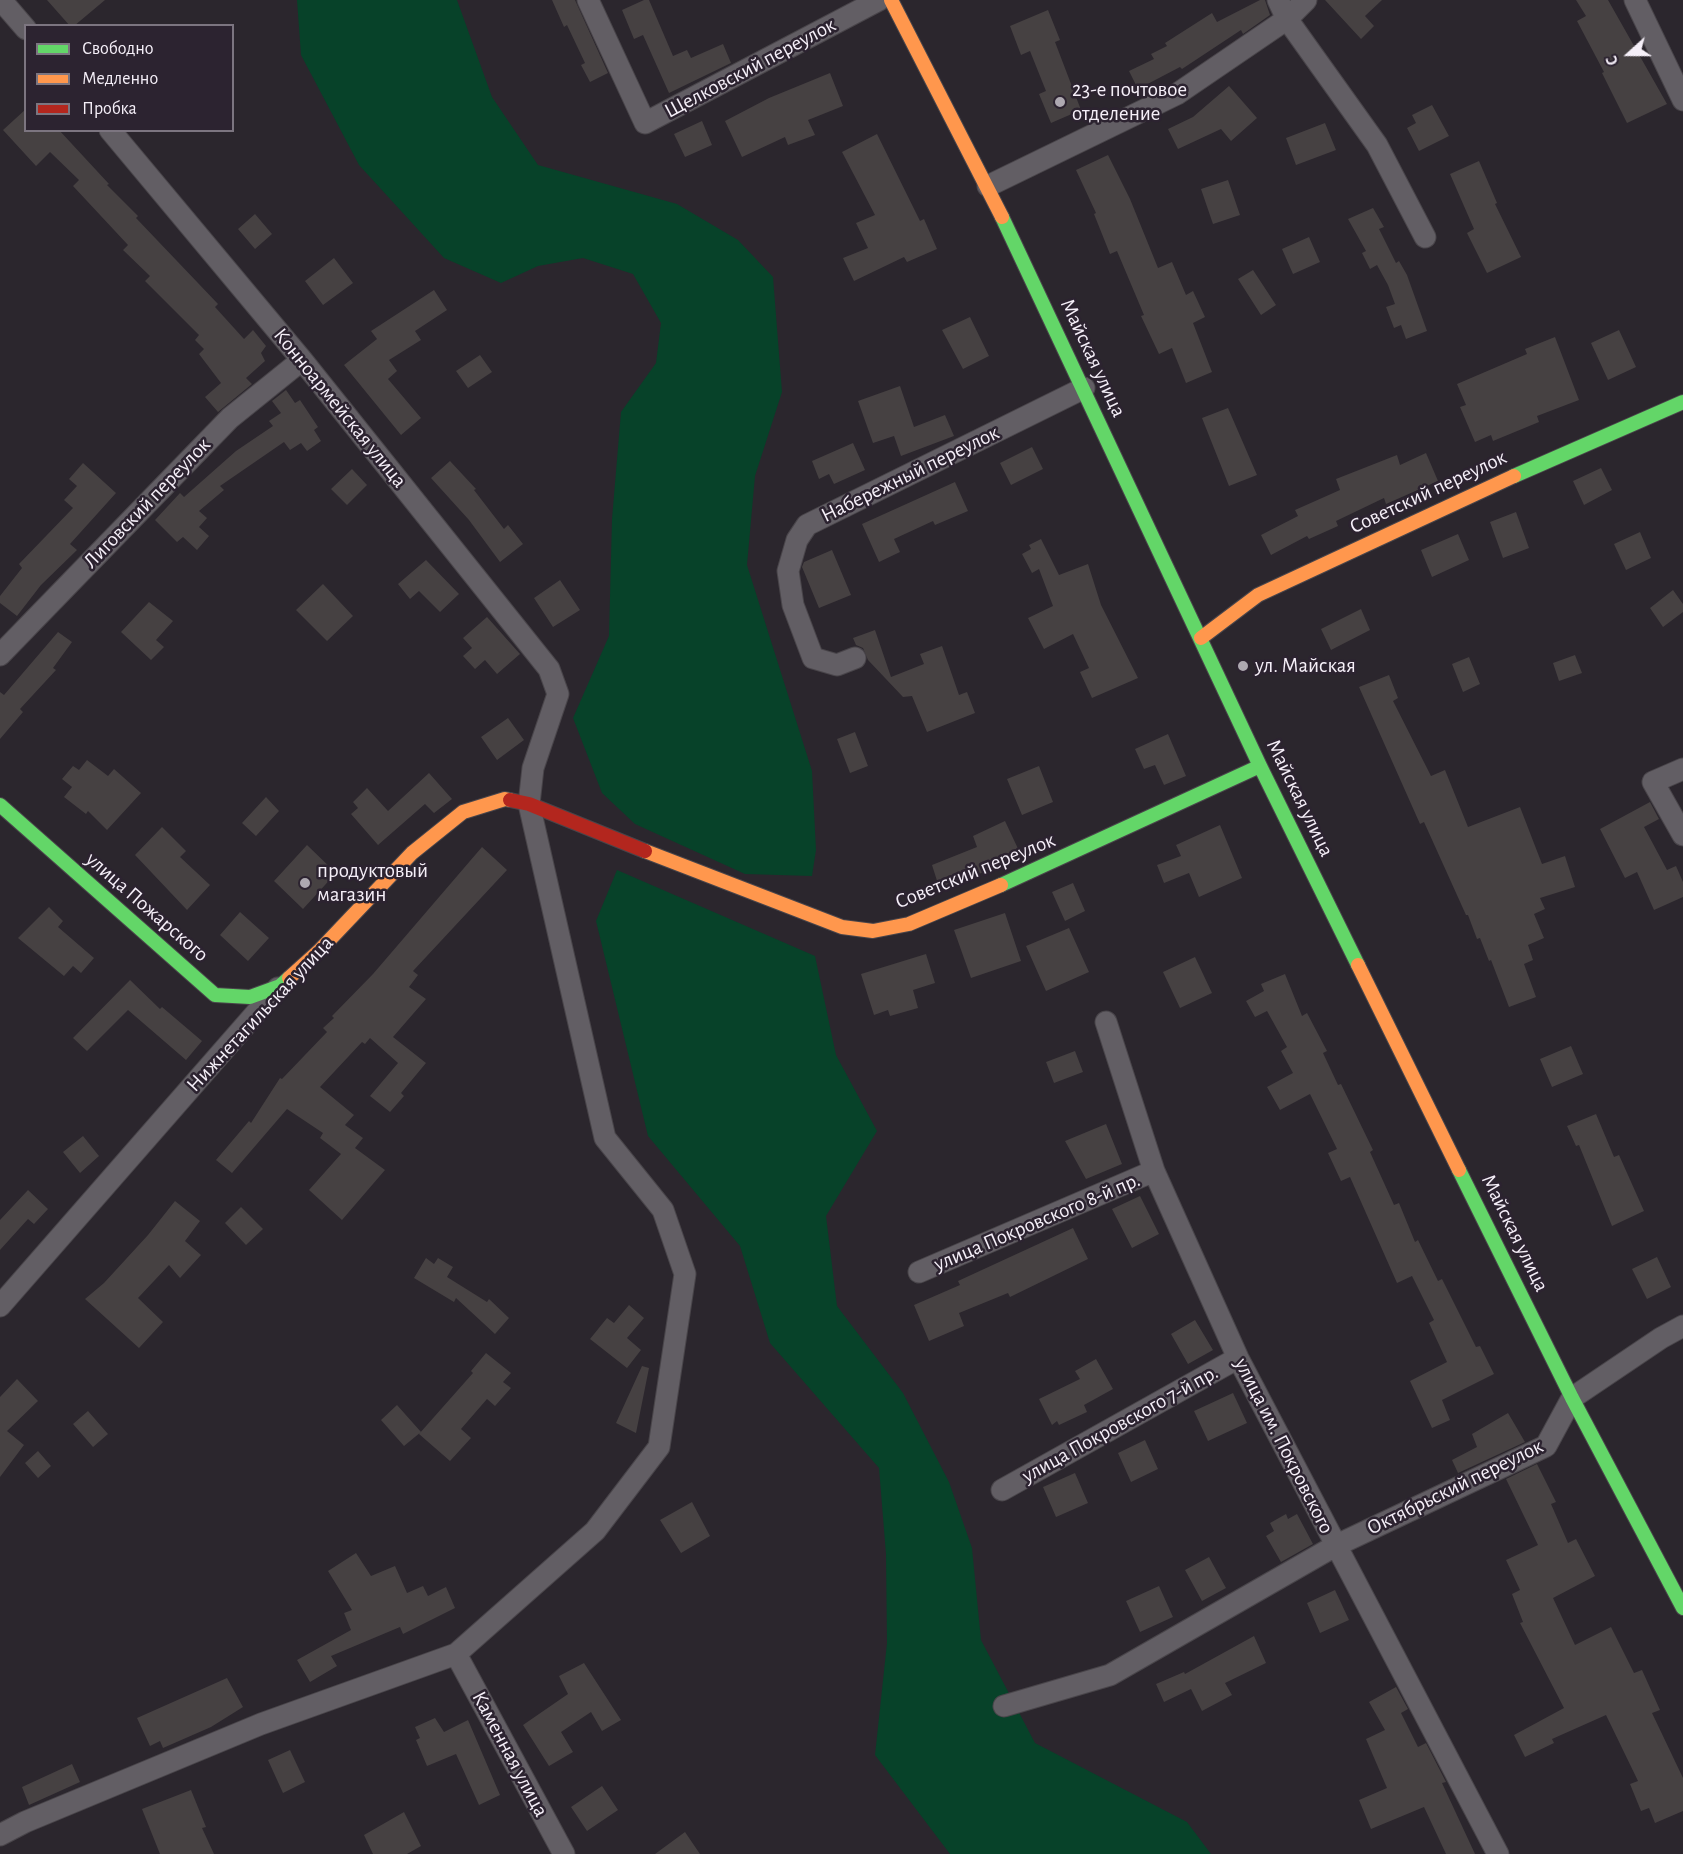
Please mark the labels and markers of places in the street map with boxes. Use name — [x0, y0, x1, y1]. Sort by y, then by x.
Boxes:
place label: 23-е почтовое отделение — [1072, 77, 1187, 127]
marker: 23-е почтовое отделение — [1053, 95, 1067, 109]
place label: ул. Майская — [1255, 653, 1356, 679]
marker: ул. Майская — [1236, 659, 1250, 673]
place label: продуктовый магазин — [317, 858, 428, 908]
marker: продуктовый магазин — [298, 876, 312, 890]

